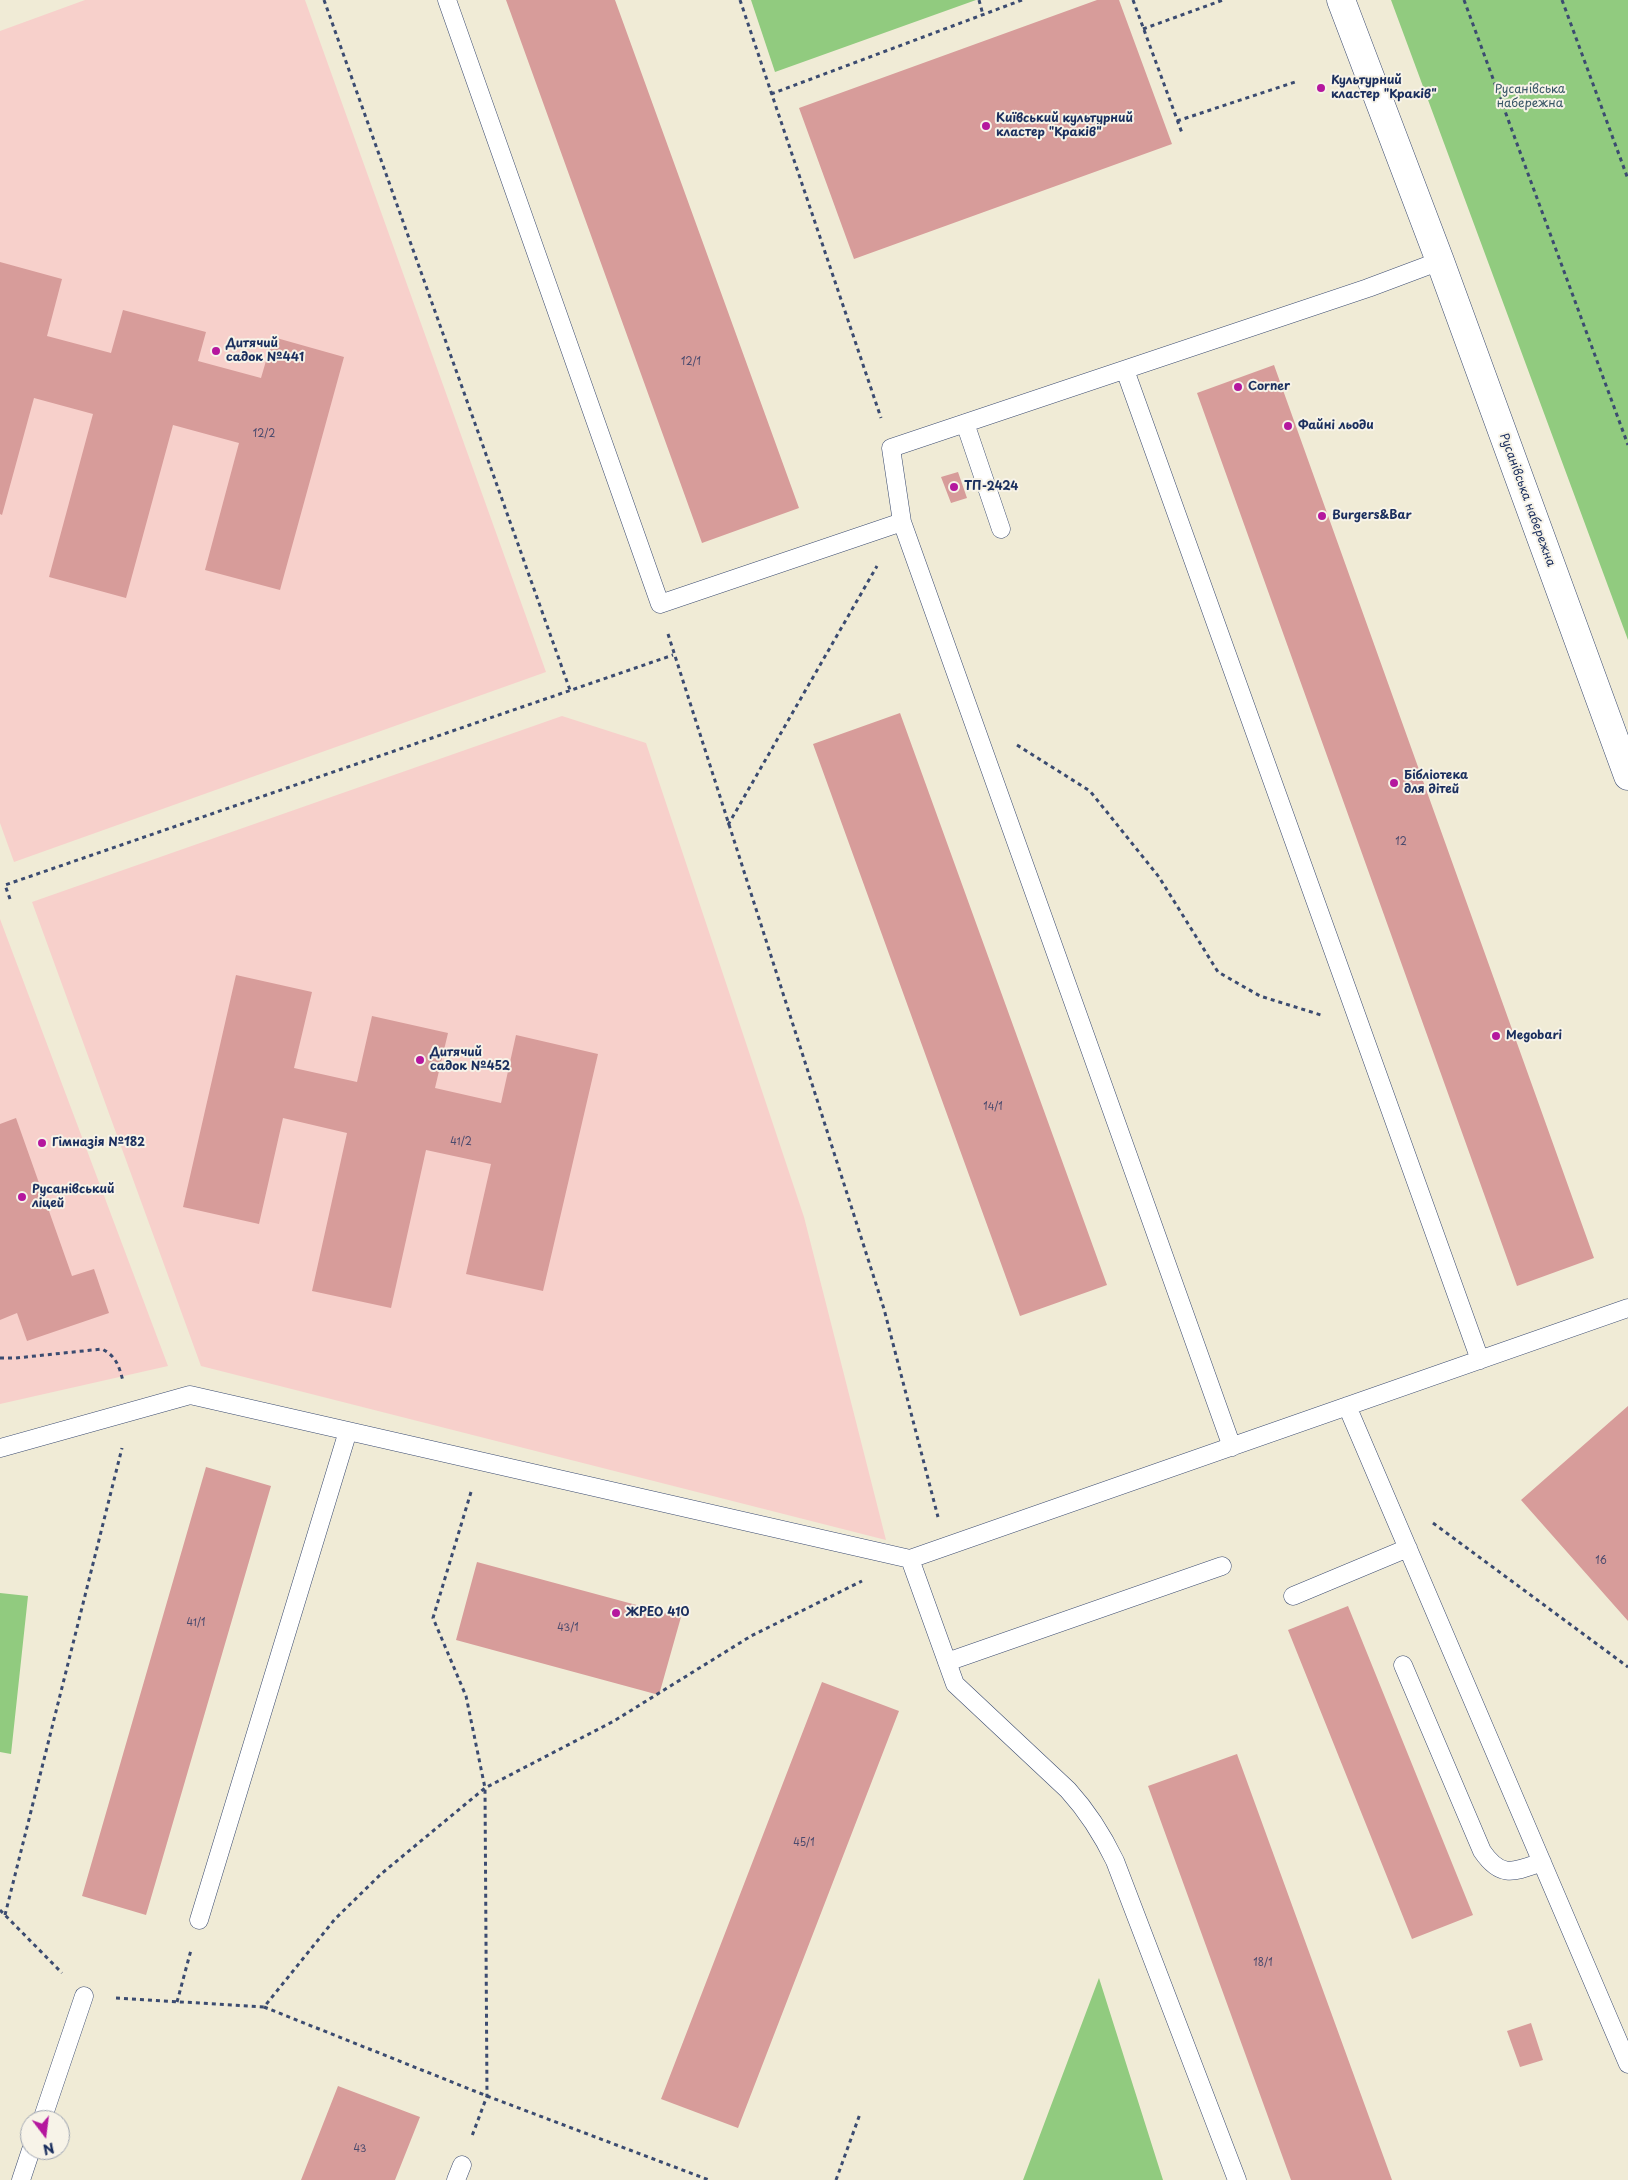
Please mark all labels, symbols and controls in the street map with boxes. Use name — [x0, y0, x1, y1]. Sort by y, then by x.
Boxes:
place label: Культурний кластер "Краків" — [1331, 74, 1437, 102]
marker: Культурний кластер "Краків" — [1315, 82, 1327, 94]
park label: Русанівська набережна — [1495, 83, 1565, 111]
place label: Київський культурний кластер "Краків" — [996, 112, 1133, 140]
marker: Київський культурний кластер "Краків" — [980, 120, 992, 132]
place label: Дитячий садок №441 — [226, 337, 304, 365]
marker: Дитячий садок №441 — [210, 345, 222, 357]
house number: 12/1 — [681, 356, 701, 368]
place label: Corner — [1248, 380, 1290, 394]
marker: Corner — [1232, 381, 1244, 393]
place label: Файні льоди — [1298, 419, 1374, 433]
marker: Файні льоди — [1282, 420, 1294, 432]
house number: 12/2 — [253, 428, 275, 440]
street label: Русанівська набережна — [1496, 431, 1558, 569]
place label: ТП-2424 — [964, 480, 1018, 494]
marker: ТП-2424 — [948, 481, 960, 493]
place label: Burgers&Bar — [1332, 509, 1412, 523]
marker: Burgers&Bar — [1316, 510, 1328, 522]
place label: Бібліотека для дітей — [1404, 769, 1468, 797]
marker: Бібліотека для дітей — [1388, 777, 1400, 789]
house number: 12 — [1395, 836, 1407, 848]
place label: Megobari — [1506, 1029, 1562, 1043]
marker: Megobari — [1490, 1030, 1502, 1042]
place label: Дитячий садок №452 — [430, 1046, 510, 1074]
marker: Дитячий садок №452 — [414, 1054, 426, 1066]
house number: 14/1 — [983, 1101, 1003, 1113]
place label: Гімназія №182 — [52, 1136, 145, 1150]
house number: 41/2 — [450, 1136, 472, 1148]
marker: Гімназія №182 — [36, 1137, 48, 1149]
place label: Русанівський ліцей — [32, 1183, 115, 1211]
marker: Русанівський ліцей — [16, 1191, 28, 1203]
house number: 16 — [1595, 1555, 1607, 1567]
place label: ЖРЕО 410 — [626, 1606, 689, 1620]
marker: ЖРЕО 410 — [610, 1607, 622, 1619]
house number: 41/1 — [186, 1617, 206, 1629]
house number: 43/1 — [557, 1622, 579, 1634]
house number: 45/1 — [793, 1837, 815, 1849]
house number: 18/1 — [1253, 1957, 1273, 1969]
north arrow — [20, 2110, 70, 2160]
text: N — [41, 2137, 57, 2161]
house number: 43 — [354, 2143, 366, 2155]

